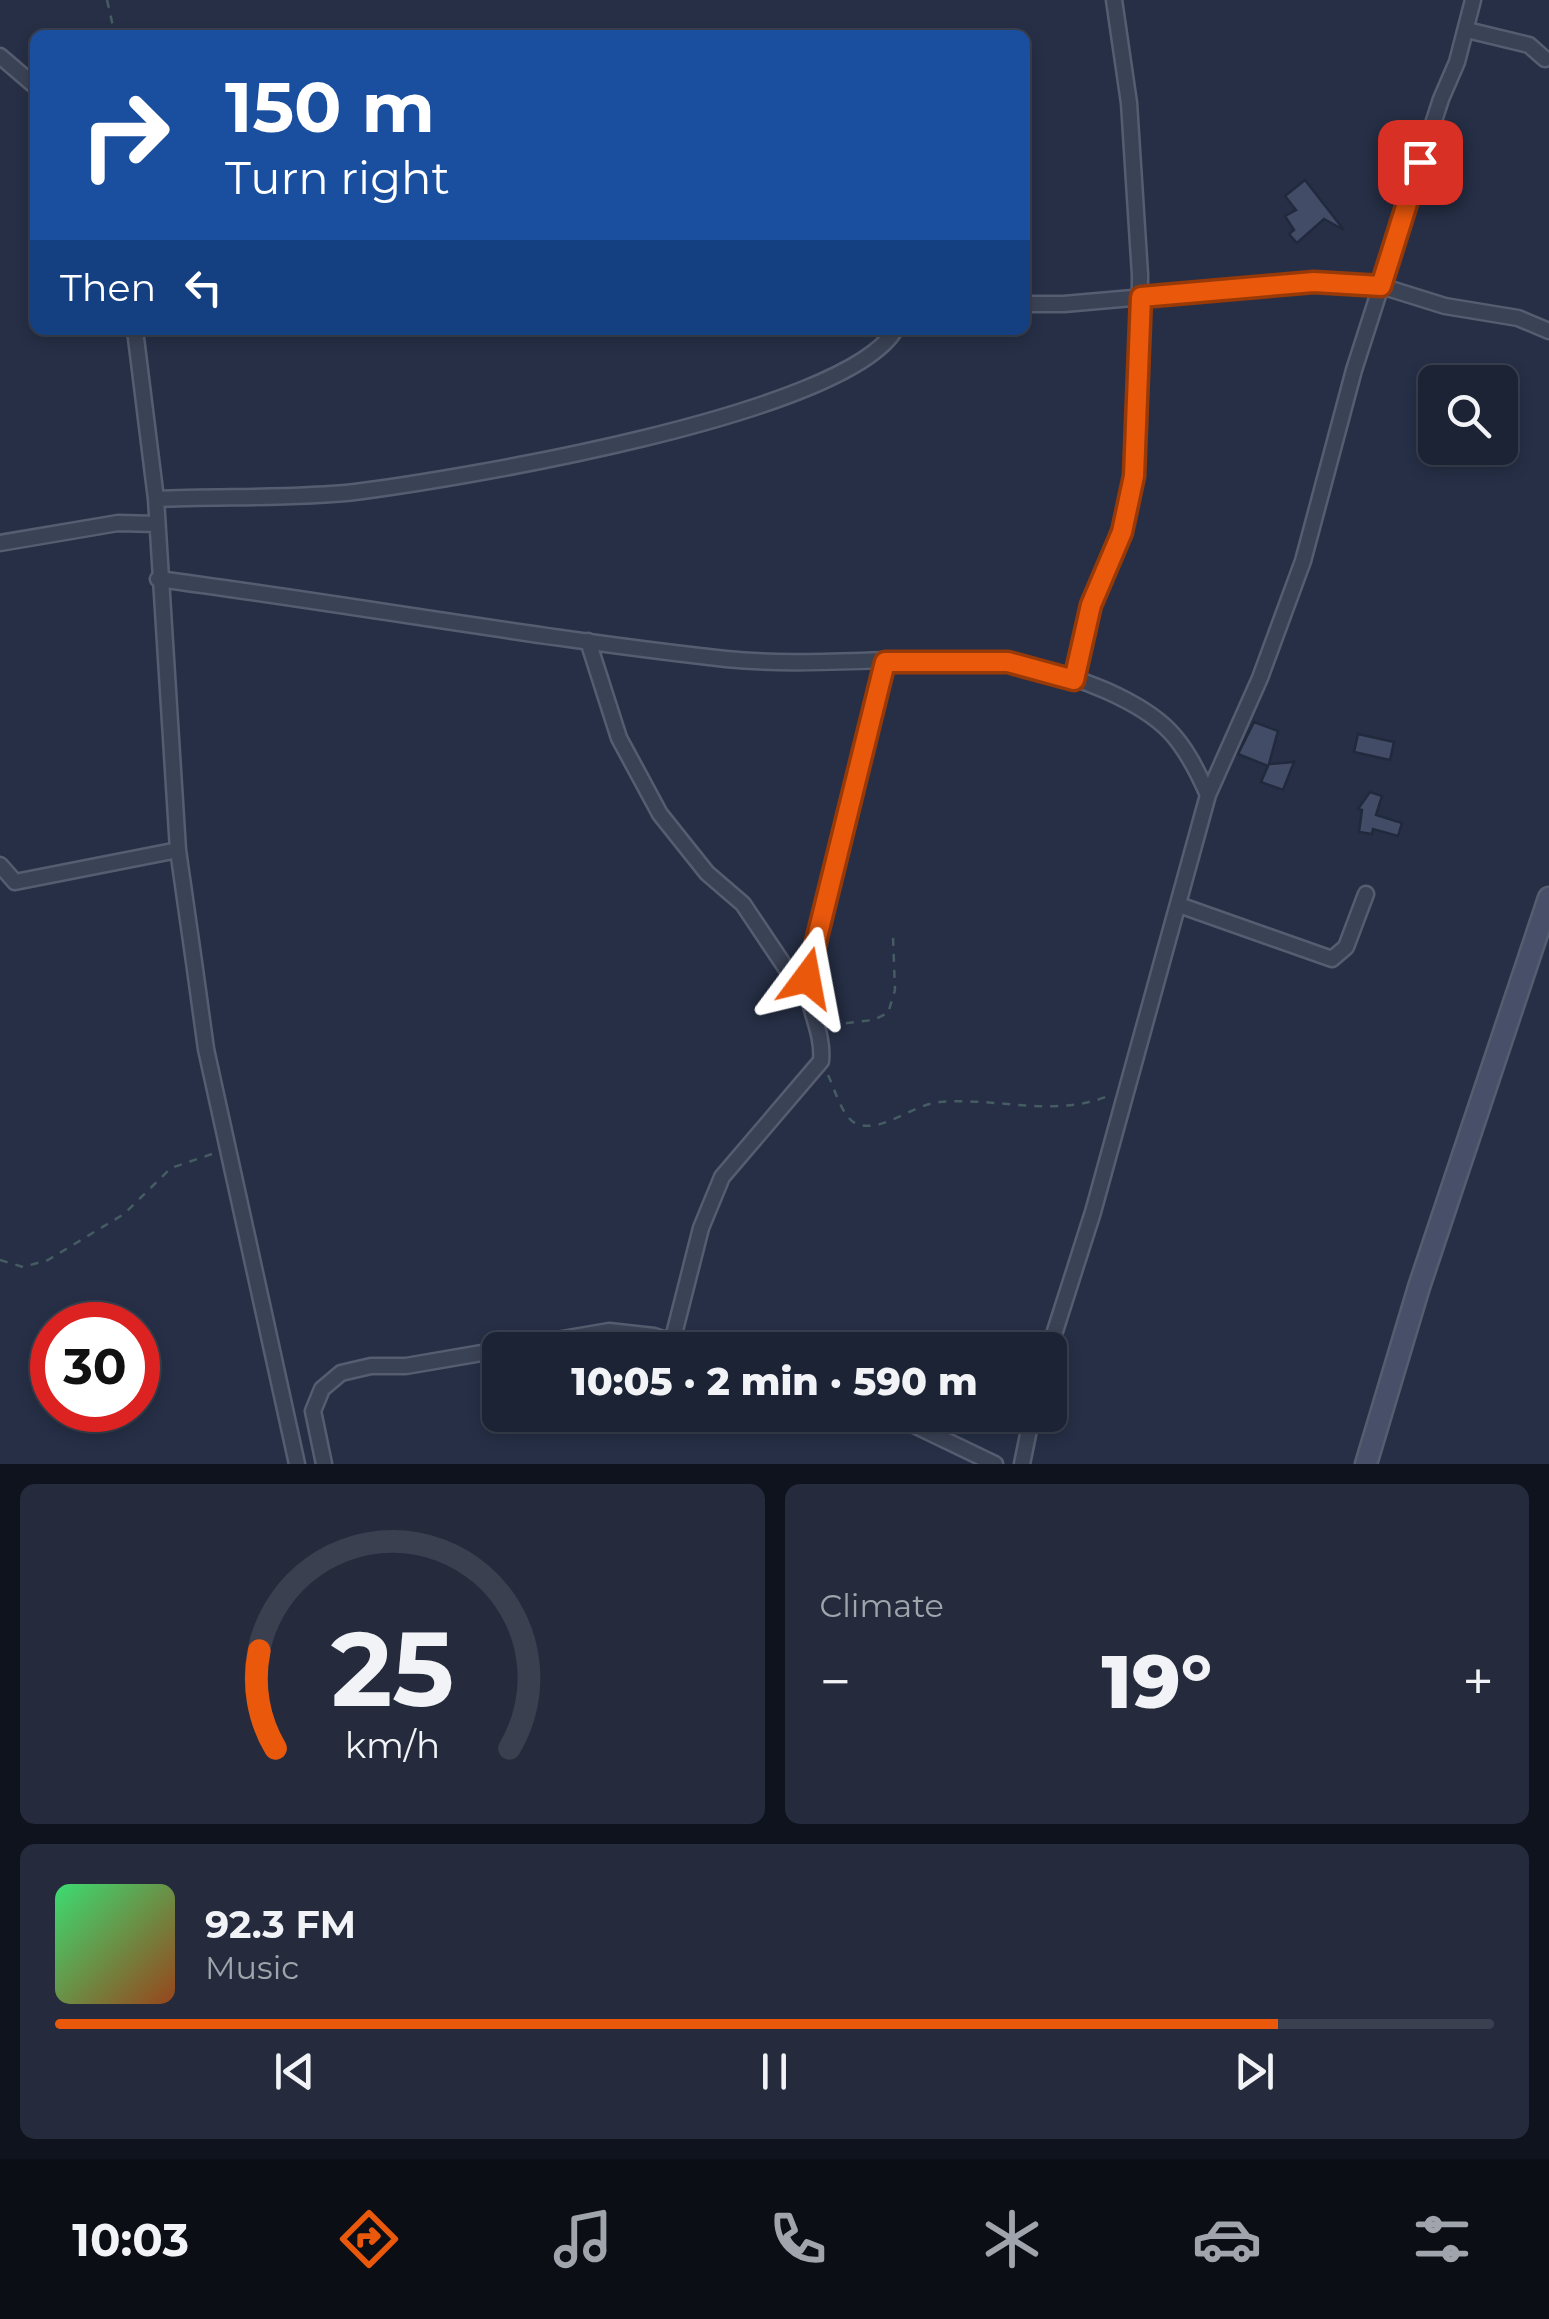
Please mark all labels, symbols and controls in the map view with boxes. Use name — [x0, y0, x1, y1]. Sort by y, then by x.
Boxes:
text: 150 m — [225, 64, 435, 150]
icon: right — [60, 70, 190, 200]
pin — [1378, 120, 1463, 205]
icon: arrive — [1393, 135, 1448, 190]
text: Turn right — [225, 150, 450, 205]
icon: left — [176, 260, 231, 315]
text: Then — [60, 264, 156, 311]
map controls — [1418, 365, 1518, 465]
button: search — [1418, 365, 1518, 465]
position arrow — [755, 926, 859, 1030]
speed limit sign: 30 — [30, 1302, 160, 1432]
text: 10:05 · 2 min · 590 m — [571, 1358, 978, 1405]
text: Climate — [820, 1586, 944, 1625]
text: 25 — [331, 1605, 454, 1732]
text: 19° — [1102, 1635, 1212, 1727]
text: − — [820, 1648, 851, 1715]
text: + — [1462, 1648, 1494, 1715]
text: km/h — [345, 1723, 440, 1767]
text: 92.3 FM — [205, 1901, 356, 1948]
text: Music — [205, 1948, 299, 1987]
icon: previous — [267, 2044, 322, 2099]
icon: pause — [747, 2044, 802, 2099]
icon: next — [1227, 2044, 1282, 2099]
icon: directions — [334, 2204, 404, 2274]
icon: music — [548, 2204, 618, 2274]
icon: phone — [763, 2204, 833, 2274]
icon: climate — [977, 2204, 1047, 2274]
icon: car — [1192, 2204, 1262, 2274]
icon: filters — [1407, 2204, 1477, 2274]
text: 10:03 — [72, 2212, 189, 2267]

